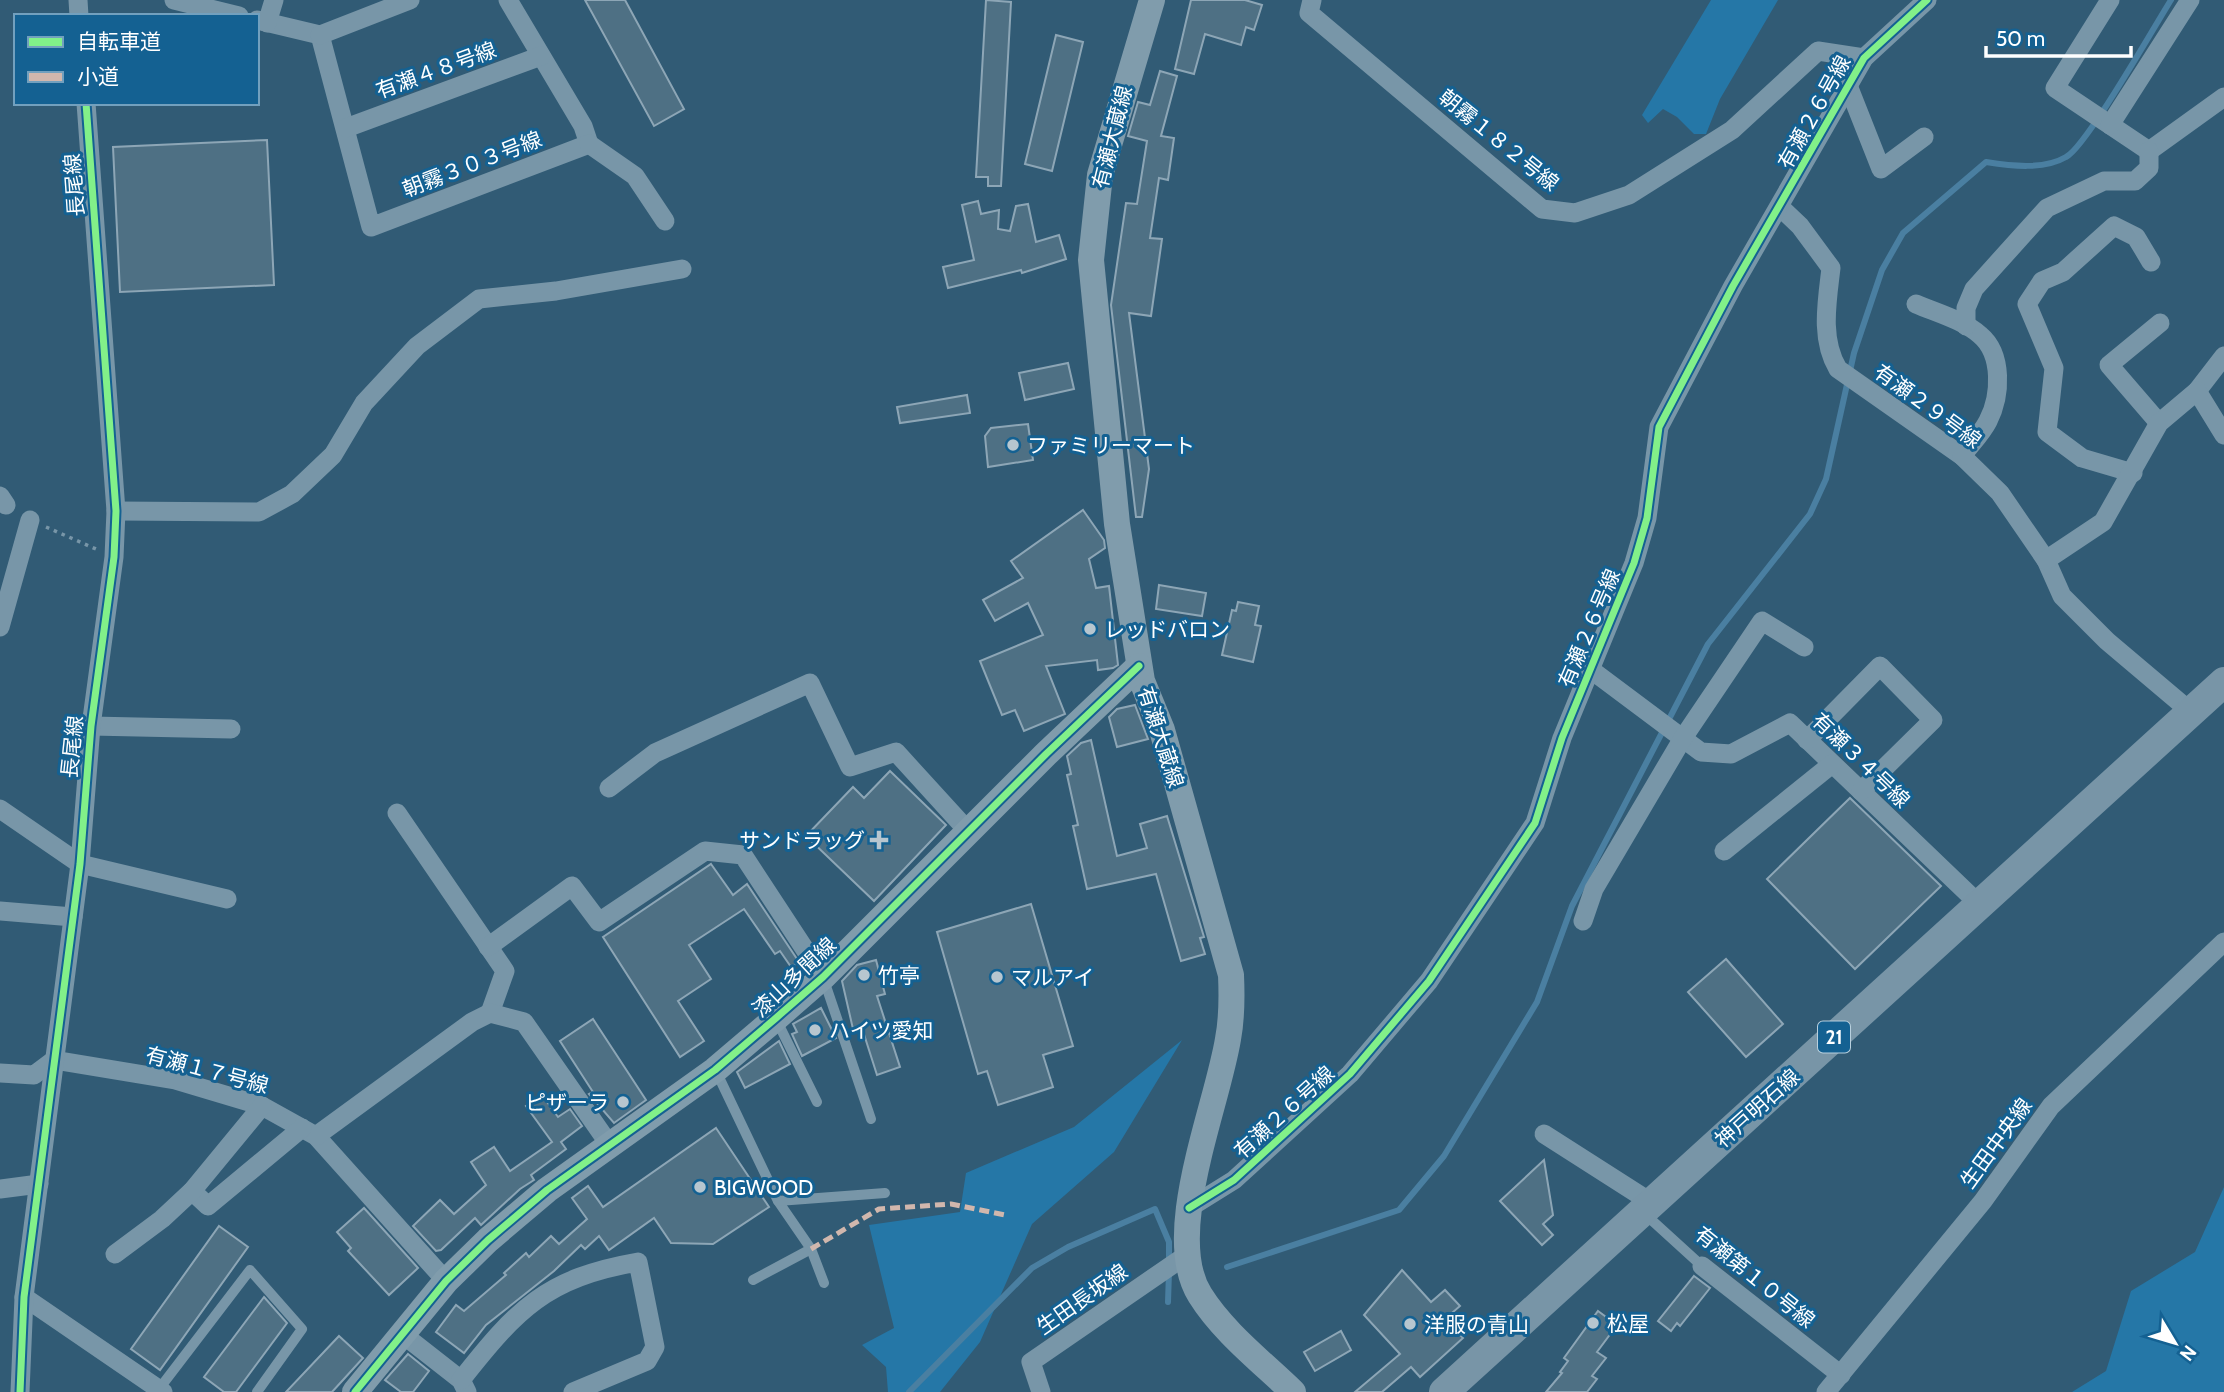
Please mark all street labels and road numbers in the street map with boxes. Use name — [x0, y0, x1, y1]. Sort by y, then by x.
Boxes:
street label: 有瀬４８号線 — [373, 37, 499, 103]
street label: 有瀬２６号線 — [1773, 51, 1855, 173]
street label: 有瀬大蔵線 — [1087, 83, 1137, 191]
street label: 朝霧１８２号線 — [1434, 84, 1564, 196]
street label: 朝霧３０３号線 — [399, 126, 545, 202]
street label: 長尾線 — [59, 153, 89, 217]
street label: 有瀬２９号線 — [1870, 359, 1986, 453]
street label: 有瀬２６号線 — [1553, 565, 1625, 691]
street label: 有瀬大蔵線 — [1133, 683, 1189, 791]
street label: 有瀬３４号線 — [1807, 707, 1915, 813]
street label: 長尾線 — [56, 714, 88, 780]
street label: 漆山多聞線 — [747, 932, 841, 1022]
road number: 21 — [1818, 1021, 1850, 1052]
street label: 有瀬１７号線 — [143, 1042, 271, 1098]
street label: 有瀬２６号線 — [1229, 1061, 1339, 1163]
street label: 神戸明石線 — [1710, 1064, 1804, 1152]
street label: 生田中央線 — [1955, 1093, 2037, 1193]
street label: 有瀬第１０号線 — [1690, 1221, 1820, 1333]
street label: 生田長坂線 — [1032, 1259, 1132, 1339]

